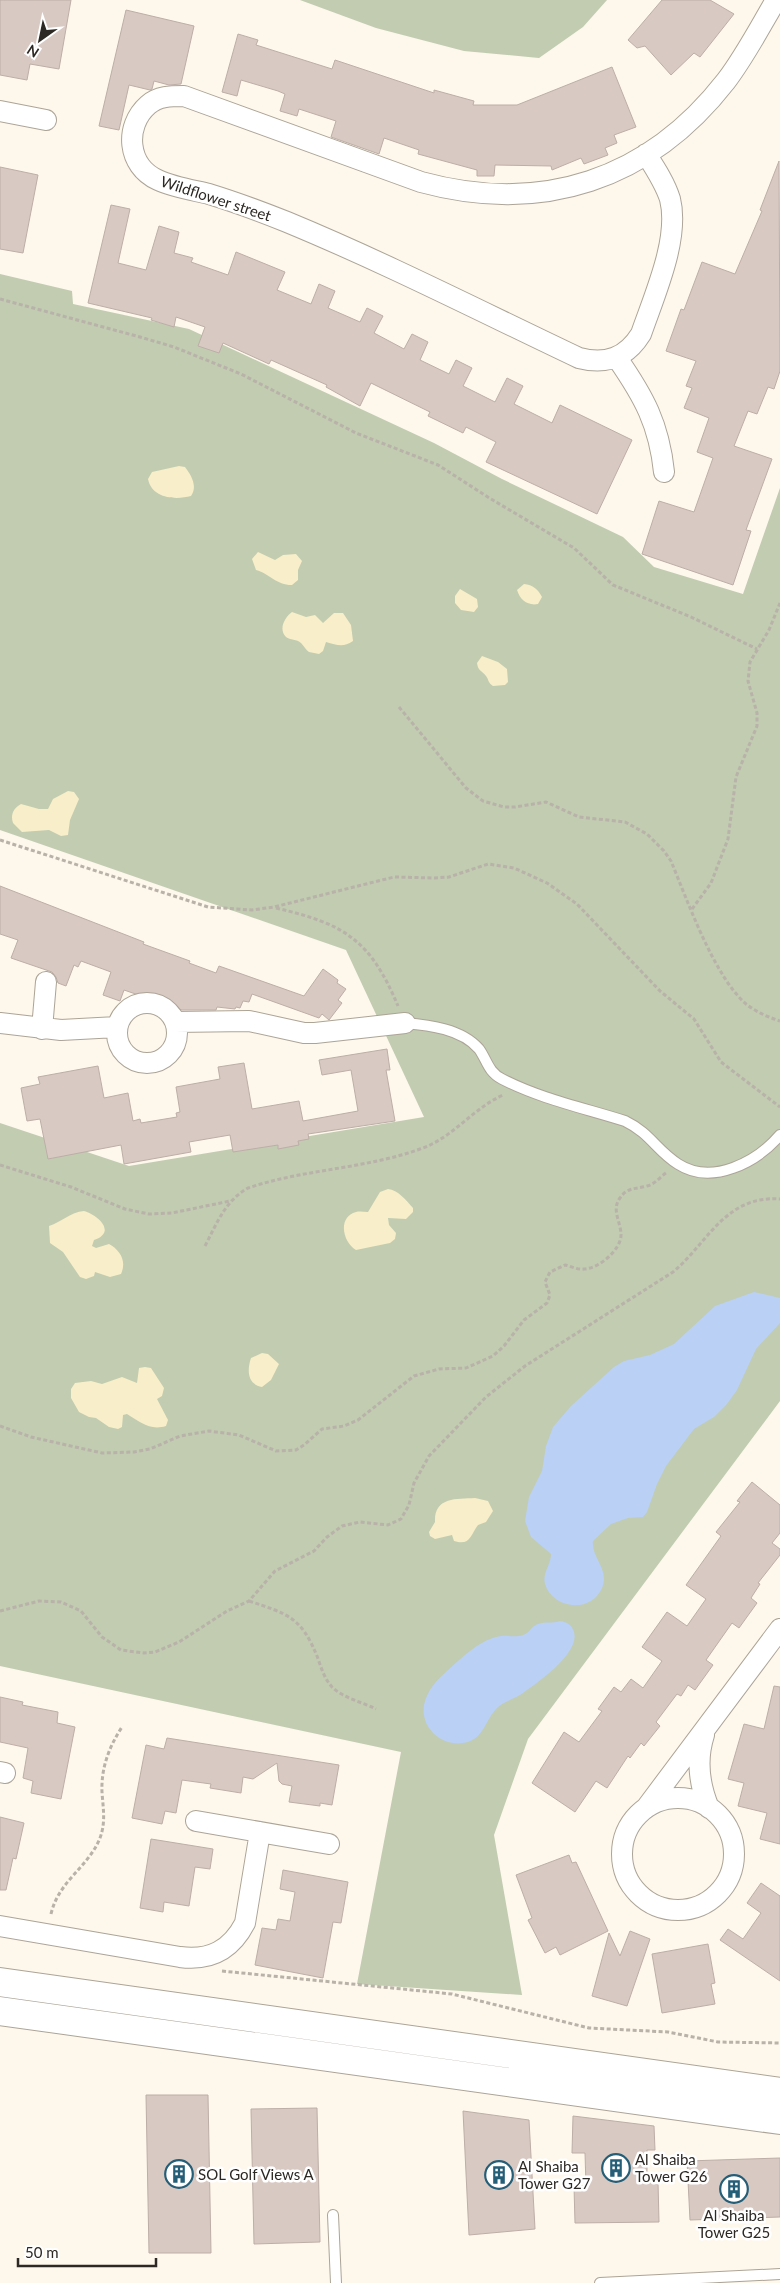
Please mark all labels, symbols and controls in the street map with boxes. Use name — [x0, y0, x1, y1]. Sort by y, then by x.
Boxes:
north arrow — [15, 15, 65, 65]
text: N — [23, 41, 42, 61]
street label: Wildflower street — [159, 172, 274, 225]
place label: Al Shaiba Tower G26 — [635, 2150, 708, 2185]
building icon: Al Shaiba Tower G26 — [601, 2153, 631, 2183]
place label: Al Shaiba Tower G27 — [518, 2157, 591, 2192]
building icon: SOL Golf Views A — [164, 2159, 194, 2189]
building icon: Al Shaiba Tower G27 — [484, 2160, 514, 2190]
place label: SOL Golf Views A — [198, 2165, 315, 2183]
building icon: Al Shaiba Tower G25 — [719, 2174, 749, 2204]
place label: Al Shaiba Tower G25 — [698, 2206, 770, 2241]
scale bar — [18, 2236, 155, 2268]
text: 50 m — [25, 2243, 59, 2261]

